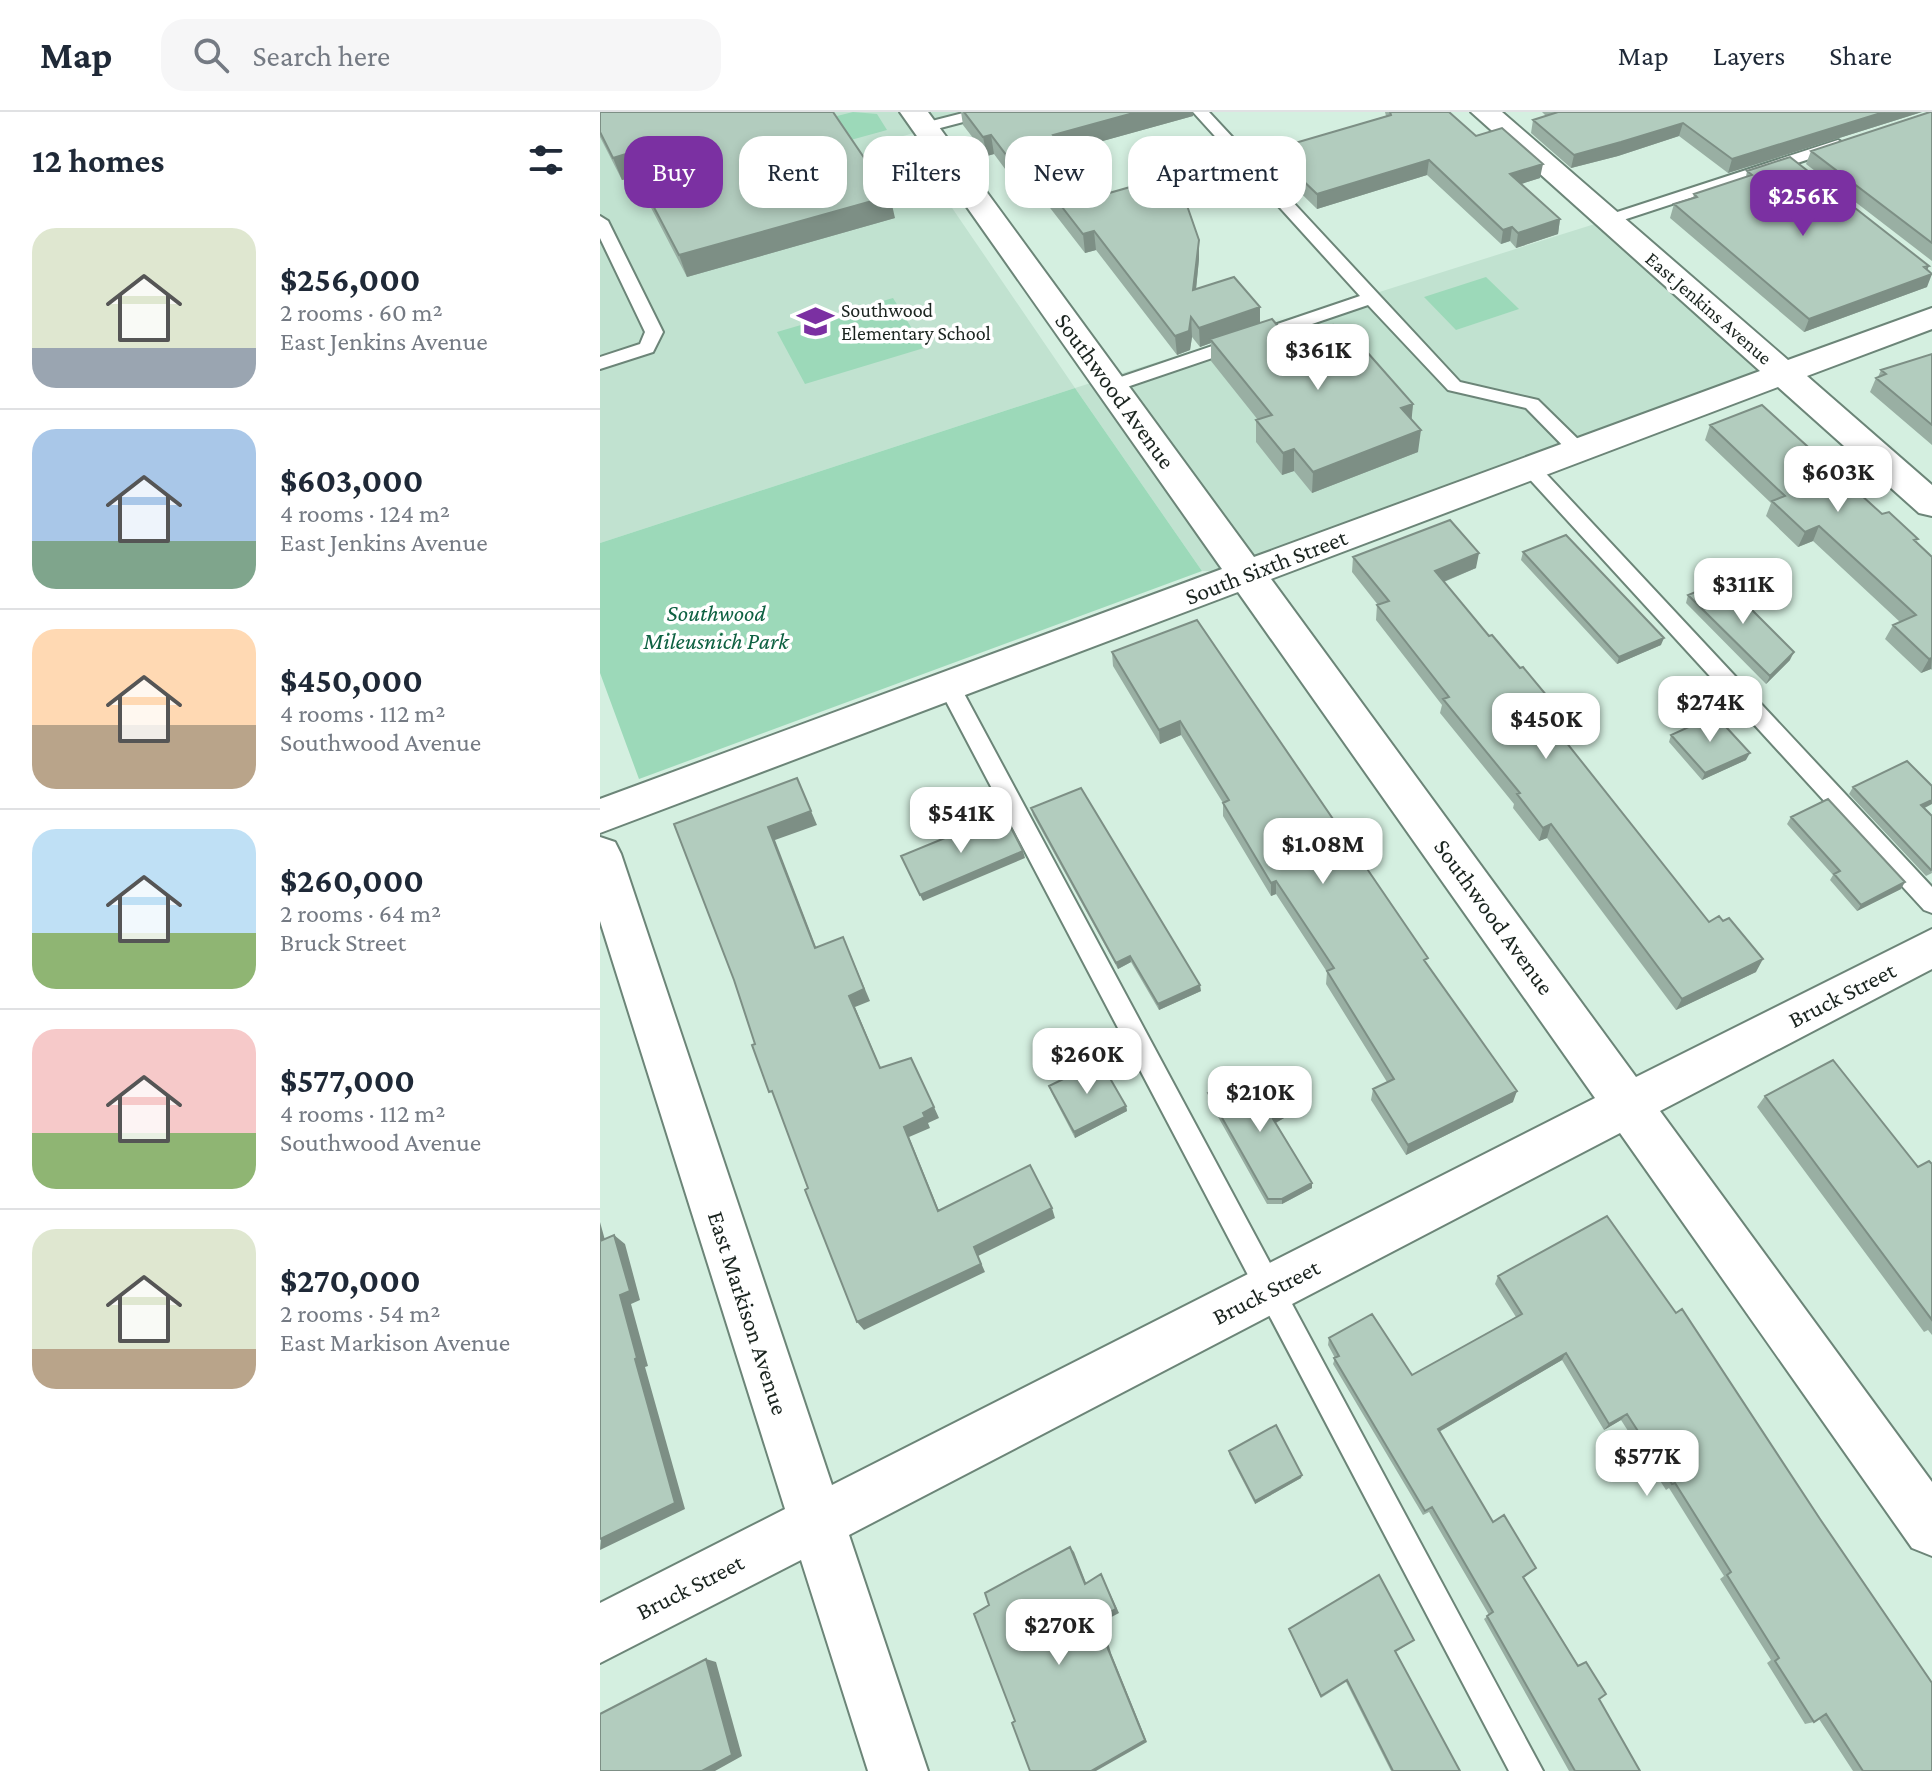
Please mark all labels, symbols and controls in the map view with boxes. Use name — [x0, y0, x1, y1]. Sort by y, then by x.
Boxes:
search box — [161, 19, 721, 91]
icon: search — [189, 33, 233, 77]
text: Map — [40, 34, 113, 76]
text: Search here — [253, 39, 390, 72]
text: Map — [1618, 40, 1669, 71]
text: Layers — [1713, 40, 1785, 71]
text: Share — [1829, 40, 1892, 71]
chip: Buy — [624, 136, 723, 208]
chip: Rent — [739, 136, 847, 208]
chip: Filters — [863, 136, 989, 208]
chip: New — [1005, 136, 1112, 208]
chip: Apartment — [1128, 136, 1306, 208]
icon: filters — [524, 138, 568, 182]
text: 12 homes — [32, 142, 164, 179]
pin: $256K — [1747, 170, 1859, 238]
text: $256K — [1768, 181, 1838, 210]
street label: East Jenkins Avenue — [1641, 247, 1777, 370]
icon: home — [96, 260, 192, 356]
text: $256,000 — [280, 261, 420, 298]
text: 2 rooms · 60 m² — [280, 298, 443, 327]
place label: Southwood Elementary School — [841, 299, 991, 345]
school or university icon: Southwood Elementary School — [796, 303, 834, 341]
street label: Southwood Avenue — [1050, 308, 1181, 474]
pin: $361K — [1262, 324, 1374, 392]
text: East Jenkins Avenue — [280, 327, 488, 356]
text: $361K — [1285, 335, 1351, 364]
pin: $603K — [1782, 446, 1894, 514]
text: $603K — [1802, 457, 1874, 486]
icon: home — [96, 461, 192, 557]
text: $603,000 — [280, 462, 423, 499]
text: 4 rooms · 124 m² — [280, 499, 450, 528]
street label: South Sixth Street — [1181, 523, 1352, 610]
text: East Jenkins Avenue — [280, 528, 488, 557]
pin: $311K — [1687, 558, 1799, 626]
text: $311K — [1712, 569, 1774, 598]
park label: Southwood Mileusnich Park — [642, 599, 790, 654]
icon: home — [96, 661, 192, 757]
text: $450,000 — [280, 662, 423, 699]
pin: $274K — [1654, 676, 1766, 744]
text: $274K — [1676, 687, 1744, 716]
pin: $450K — [1490, 693, 1602, 761]
text: 4 rooms · 112 m² — [280, 699, 445, 728]
text: $450K — [1510, 704, 1582, 733]
text: Southwood Avenue — [280, 728, 481, 757]
pin: $541K — [905, 787, 1017, 855]
text: $541K — [928, 798, 994, 827]
pin: $1.08M — [1258, 818, 1388, 886]
text: $1.08M — [1282, 829, 1364, 858]
street label: Southwood Avenue — [1429, 834, 1560, 1000]
icon: home — [96, 861, 192, 957]
text: $260,000 — [280, 862, 424, 899]
text: 2 rooms · 64 m² — [280, 899, 441, 928]
text: Bruck Street — [280, 928, 406, 957]
street label: Bruck Street — [1784, 956, 1901, 1033]
pin: $260K — [1031, 1028, 1143, 1096]
text: $260K — [1051, 1039, 1123, 1068]
icon: home — [96, 1061, 192, 1157]
text: $577,000 — [280, 1062, 415, 1099]
pin: $210K — [1204, 1066, 1316, 1134]
text: $210K — [1226, 1077, 1294, 1106]
text: 4 rooms · 112 m² — [280, 1099, 445, 1128]
text: Southwood Avenue — [280, 1128, 481, 1157]
street label: East Markison Avenue — [703, 1208, 794, 1418]
street label: Bruck Street — [1208, 1253, 1325, 1330]
icon: home — [96, 1261, 192, 1357]
text: $270,000 — [280, 1262, 421, 1299]
text: 2 rooms · 54 m² — [280, 1299, 440, 1328]
text: East Markison Avenue — [280, 1328, 510, 1357]
pin: $577K — [1591, 1430, 1703, 1498]
text: $577K — [1614, 1441, 1680, 1470]
street label: Bruck Street — [632, 1548, 749, 1625]
pin: $270K — [1003, 1599, 1115, 1667]
text: $270K — [1024, 1610, 1094, 1639]

